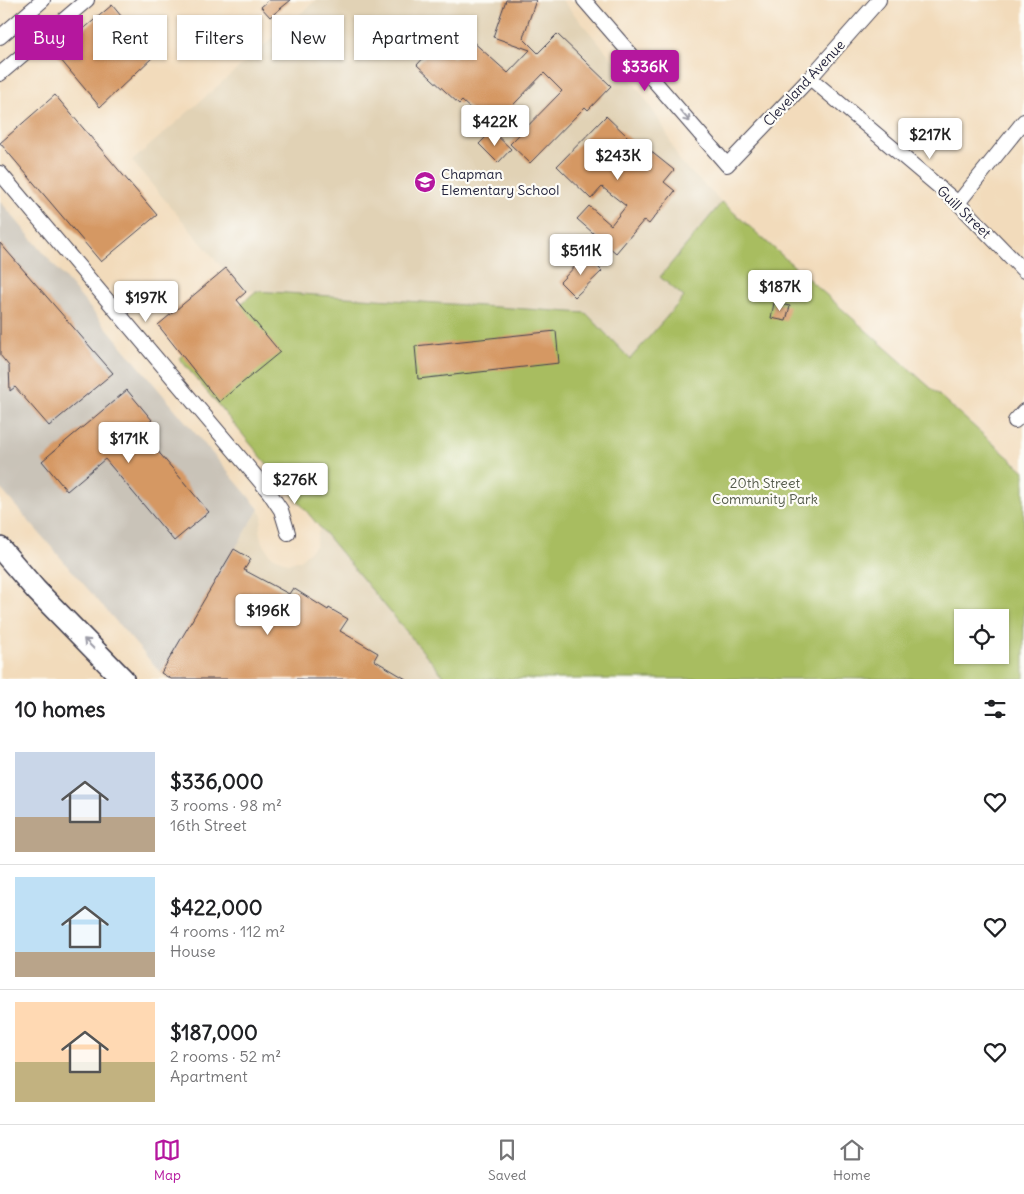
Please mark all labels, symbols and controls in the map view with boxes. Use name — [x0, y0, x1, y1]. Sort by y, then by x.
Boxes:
chip: Buy — [15, 15, 83, 60]
chip: Rent — [93, 15, 167, 60]
chip: Filters — [177, 15, 262, 60]
chip: New — [272, 15, 344, 60]
chip: Apartment — [354, 15, 477, 60]
street label: Cleveland Avenue — [759, 36, 849, 130]
pin: $336K — [610, 49, 680, 92]
text: $336K — [622, 56, 668, 76]
pin: $422K — [460, 104, 530, 147]
one-way arrow — [679, 110, 691, 123]
text: $422K — [472, 111, 518, 131]
pin: $217K — [895, 118, 965, 160]
text: $217K — [909, 124, 951, 144]
pin: $243K — [583, 138, 653, 181]
text: $243K — [595, 145, 641, 165]
place label: Chapman Elementary School — [441, 165, 559, 199]
school or university icon: Chapman Elementary School — [413, 170, 437, 194]
street label: Guill Street — [933, 182, 995, 242]
pin: $511K — [546, 234, 616, 276]
text: $511K — [561, 240, 601, 260]
pin: $187K — [745, 270, 815, 312]
text: $187K — [759, 276, 801, 296]
pin: $197K — [111, 280, 181, 323]
text: $197K — [125, 287, 167, 307]
pin: $171K — [94, 422, 164, 464]
text: $171K — [109, 428, 149, 448]
pin: $276K — [260, 462, 330, 505]
text: $276K — [273, 469, 317, 489]
park label: 20th Street Community Park — [712, 474, 818, 508]
pin: $196K — [233, 594, 303, 636]
text: $196K — [246, 600, 290, 620]
map controls — [954, 609, 1009, 664]
button: locate — [954, 609, 1009, 664]
one-way arrow — [83, 638, 95, 650]
icon: filters — [981, 695, 1009, 723]
text: 10 homes — [15, 696, 105, 723]
text: $336,000 — [170, 768, 263, 795]
icon: home — [55, 772, 115, 832]
icon: heart — [981, 788, 1009, 816]
text: 3 rooms · 98 m² — [170, 795, 282, 815]
text: 16th Street — [170, 815, 247, 835]
text: $422,000 — [170, 894, 263, 921]
icon: home — [55, 897, 115, 957]
icon: heart — [981, 913, 1009, 941]
text: 4 rooms · 112 m² — [170, 921, 285, 941]
text: House — [170, 941, 216, 961]
text: $187,000 — [170, 1019, 258, 1046]
icon: home — [55, 1022, 115, 1082]
icon: heart — [981, 1038, 1009, 1066]
text: 2 rooms · 52 m² — [170, 1046, 281, 1066]
text: Apartment — [170, 1066, 248, 1086]
tab: Map — [153, 1136, 181, 1184]
tab: Saved — [488, 1136, 526, 1184]
tab: Home — [833, 1136, 871, 1184]

